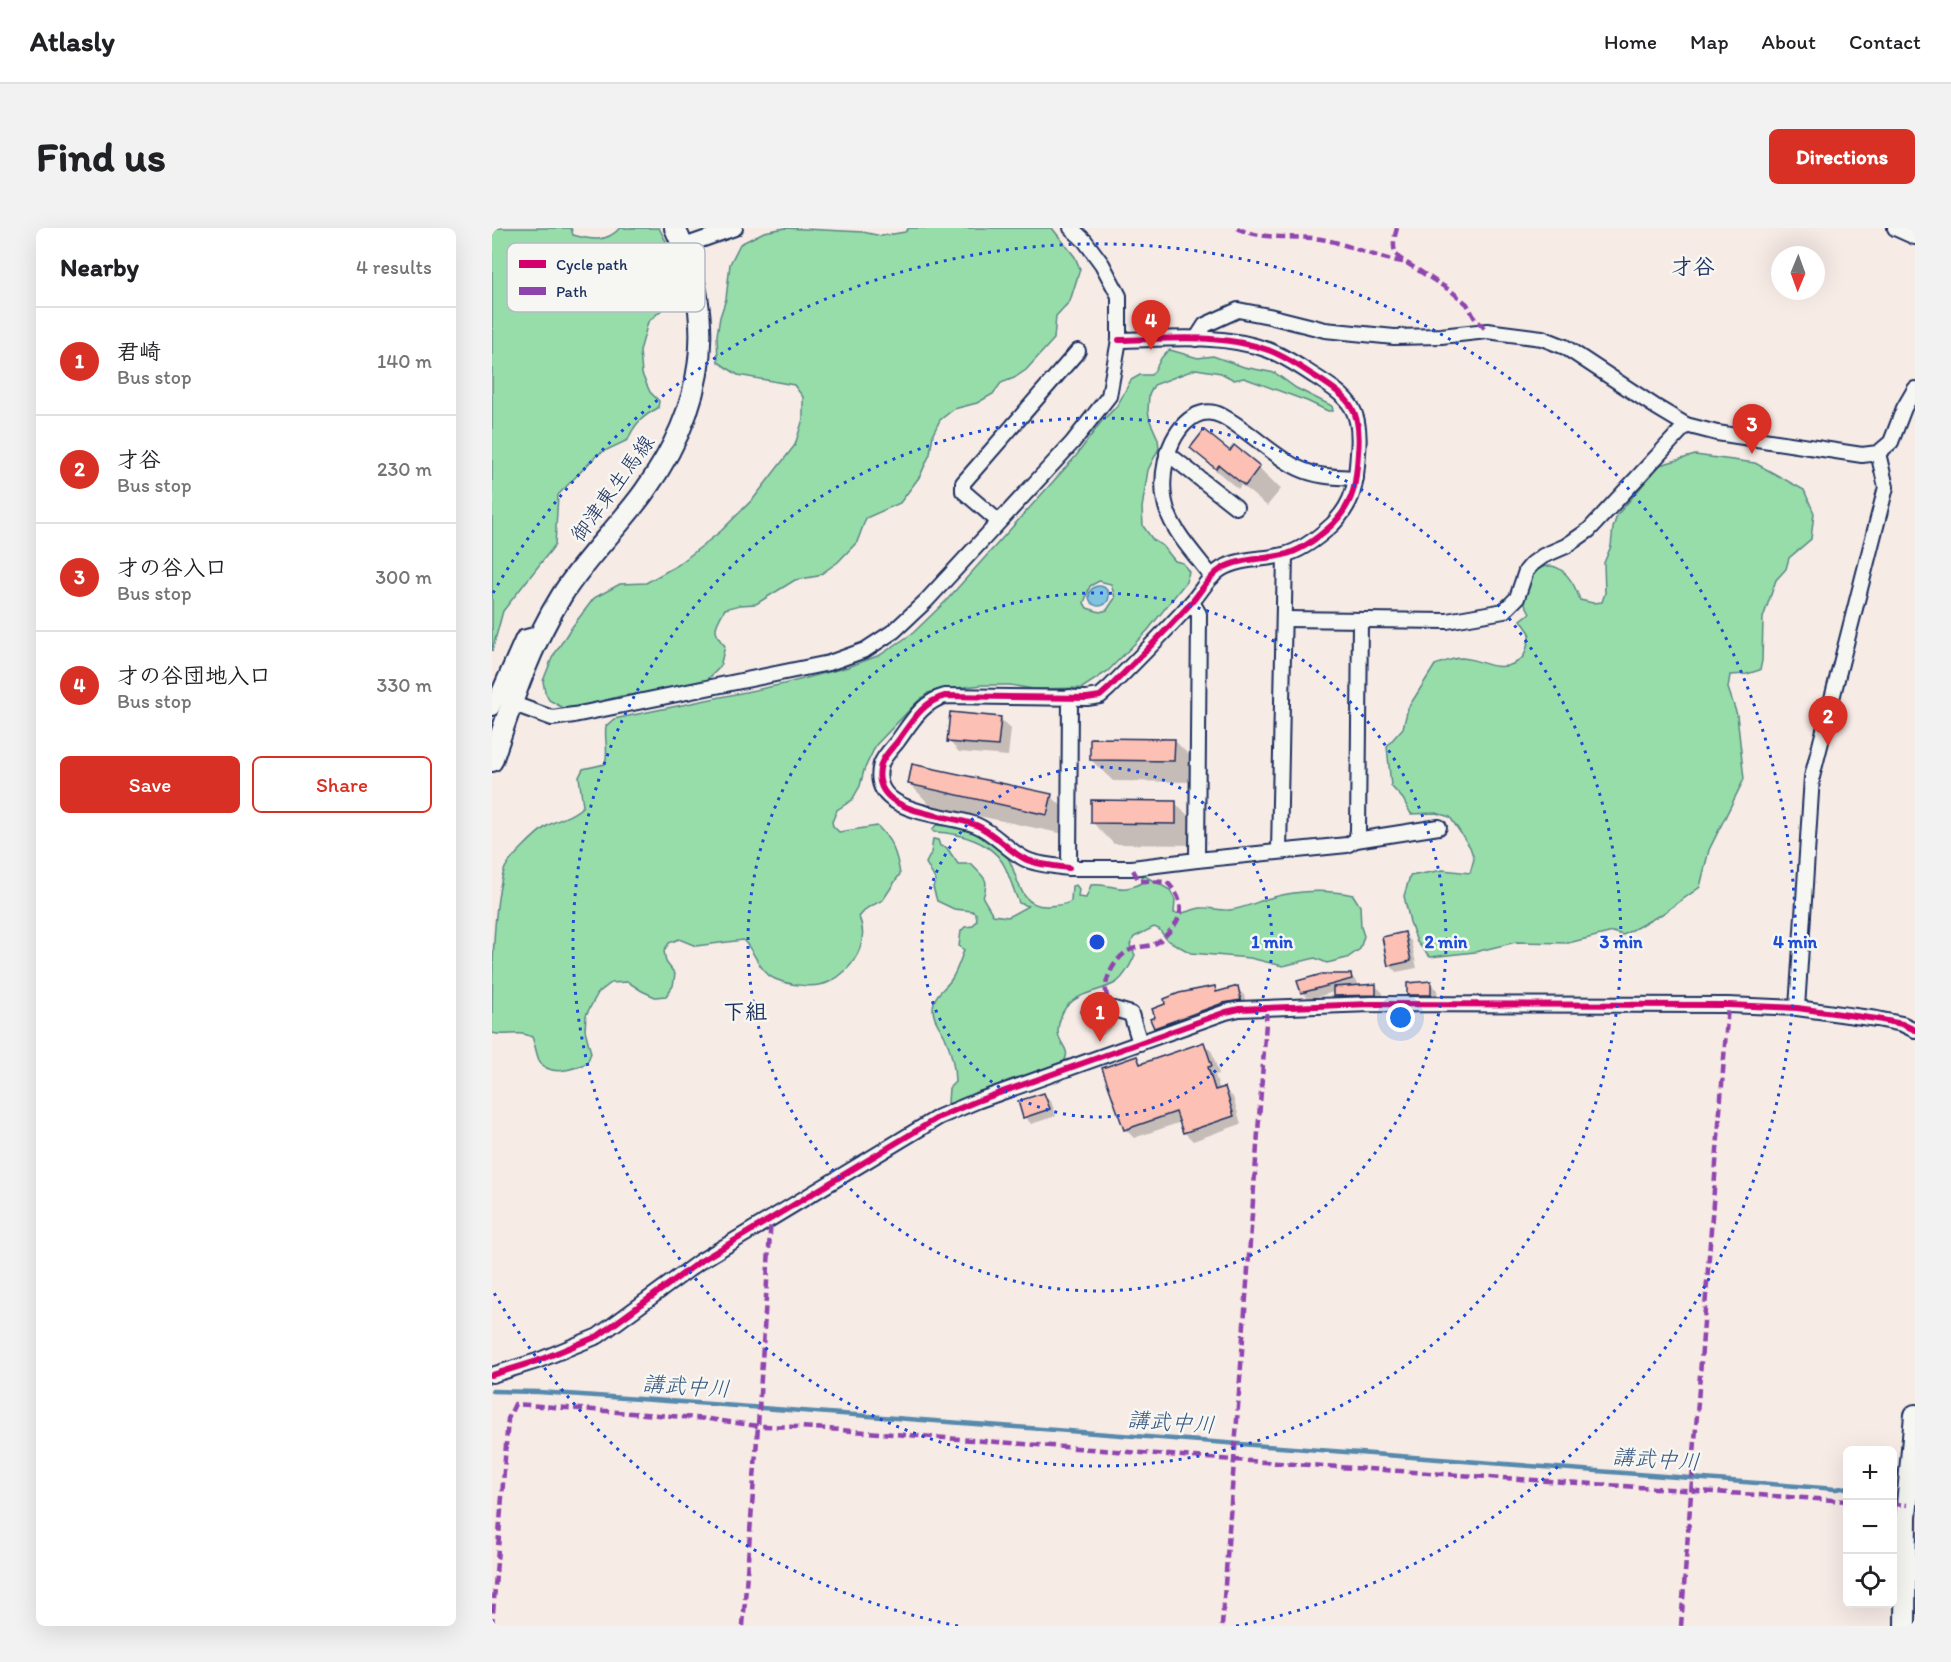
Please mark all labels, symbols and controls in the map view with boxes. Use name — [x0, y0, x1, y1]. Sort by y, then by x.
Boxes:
text: Atlasly — [30, 24, 115, 58]
text: Home — [1604, 29, 1657, 54]
text: Map — [1690, 29, 1729, 54]
text: About — [1762, 29, 1816, 54]
text: Contact — [1849, 29, 1921, 54]
button: Directions — [1769, 129, 1915, 184]
text: Find us — [36, 131, 166, 182]
legend — [507, 243, 705, 312]
north arrow — [1771, 246, 1825, 300]
text: Nearby — [60, 251, 139, 283]
district label: 才谷 — [1671, 253, 1715, 280]
text: 4 results — [356, 255, 432, 279]
text: Cycle path — [556, 255, 628, 274]
text: Path — [556, 282, 587, 301]
pin: 4 — [1132, 300, 1170, 350]
text: 君崎 — [117, 338, 161, 365]
text: 1 — [75, 349, 84, 373]
text: 140 m — [377, 349, 432, 373]
text: Bus stop — [117, 365, 192, 389]
pin: 3 — [1732, 404, 1772, 454]
street label: 御津東生馬線 — [565, 430, 659, 546]
text: 才谷 — [117, 446, 161, 473]
text: 2 — [74, 457, 85, 481]
text: 230 m — [377, 457, 432, 481]
text: Bus stop — [117, 473, 192, 497]
text: 才の谷入口 — [117, 554, 227, 581]
text: 3 — [74, 565, 85, 589]
text: 300 m — [375, 565, 432, 589]
text: Bus stop — [117, 581, 192, 605]
text: 才の谷団地入口 — [117, 662, 271, 689]
text: 4 — [73, 673, 86, 697]
text: 330 m — [377, 673, 432, 697]
text: Bus stop — [117, 689, 192, 713]
pin: 2 — [1808, 696, 1848, 746]
button: Save — [60, 756, 240, 813]
button: Share — [252, 756, 432, 813]
text: 1 min — [1251, 931, 1293, 953]
text: 2 min — [1425, 931, 1468, 953]
text: 3 min — [1599, 931, 1643, 953]
text: 4 min — [1773, 931, 1818, 953]
centre of rings — [1087, 932, 1107, 952]
pin: 1 — [1080, 992, 1120, 1042]
district label: 下組 — [723, 998, 767, 1025]
your location — [1386, 1003, 1415, 1032]
water label: 講武中川 — [641, 1369, 731, 1403]
water label: 講武中川 — [1126, 1405, 1216, 1439]
water label: 講武中川 — [1611, 1442, 1701, 1476]
map controls — [1843, 1446, 1897, 1608]
button: + — [1843, 1446, 1897, 1500]
button: − — [1843, 1500, 1897, 1554]
button: locate — [1843, 1554, 1897, 1608]

